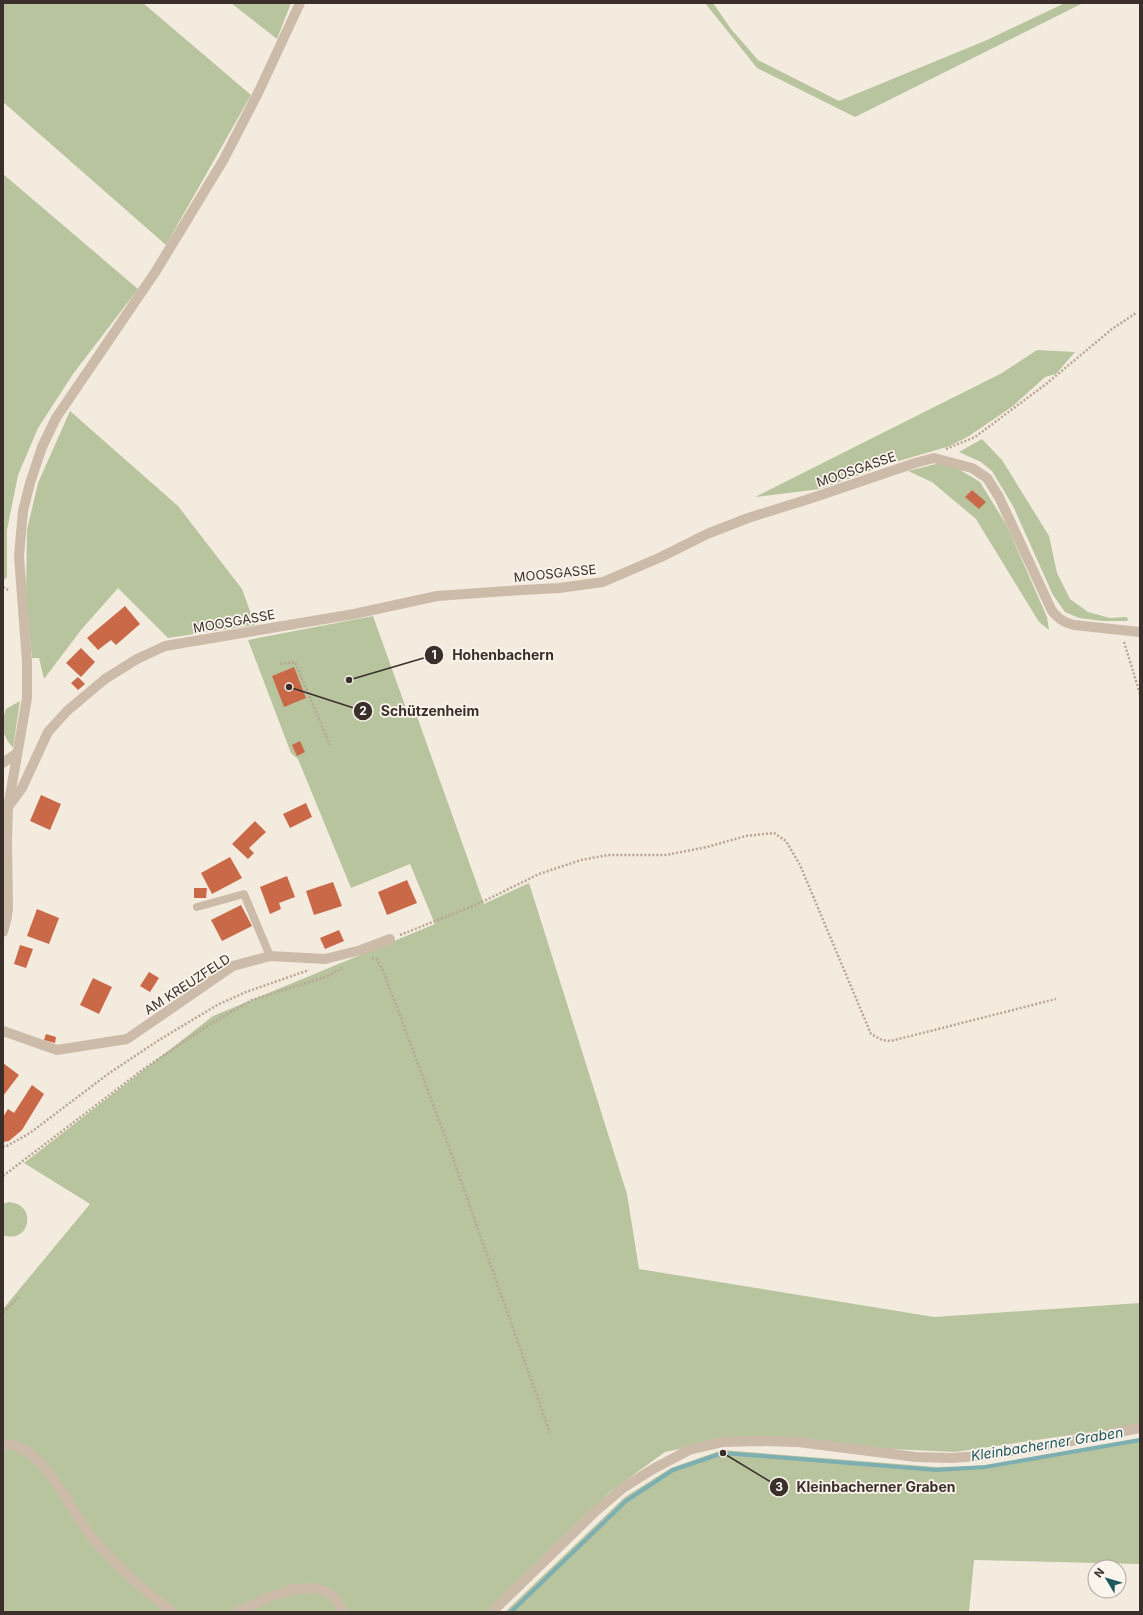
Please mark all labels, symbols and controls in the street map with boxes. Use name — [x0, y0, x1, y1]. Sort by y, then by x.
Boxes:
street label: MOOSGASSE — [814, 448, 898, 490]
street label: MOOSGASSE — [513, 561, 597, 585]
street label: MOOSGASSE — [192, 606, 276, 636]
callout: Hohenbachern — [424, 642, 562, 668]
text: Hohenbachern — [452, 646, 554, 663]
text: 1 — [431, 647, 437, 662]
callout: Schützenheim — [353, 698, 487, 724]
text: Schützenheim — [381, 702, 479, 719]
text: 2 — [359, 703, 367, 718]
street label: AM KREUZFELD — [141, 950, 233, 1018]
water label: Kleinbacherner Graben — [969, 1423, 1124, 1464]
callout: Kleinbacherner Graben — [769, 1474, 964, 1500]
text: Kleinbacherner Graben — [797, 1478, 956, 1495]
text: 3 — [775, 1479, 783, 1494]
north arrow — [1087, 1559, 1127, 1599]
text: N — [1091, 1565, 1107, 1580]

